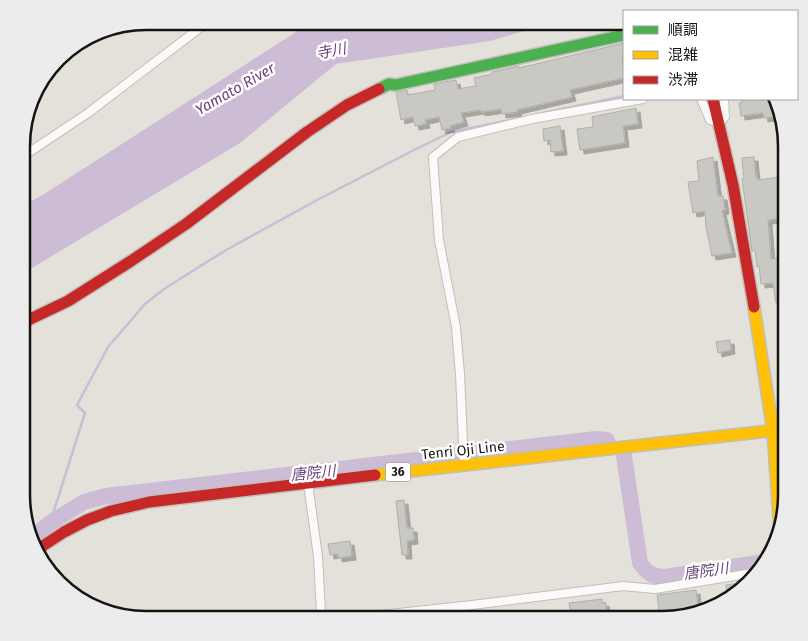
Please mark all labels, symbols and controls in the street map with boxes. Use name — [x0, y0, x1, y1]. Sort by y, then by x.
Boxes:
legend — [623, 10, 798, 100]
text: 順調 — [668, 21, 698, 39]
water label: 寺川 — [315, 39, 349, 63]
text: 混雑 — [668, 46, 698, 64]
water label: Yamato River — [192, 58, 279, 119]
text: 渋滞 — [668, 71, 698, 89]
street label: Tenri Oji Line — [421, 438, 505, 463]
water label: 唐院川 — [290, 461, 338, 484]
road number: 36 — [386, 462, 410, 482]
water label: 唐院川 — [682, 559, 732, 583]

